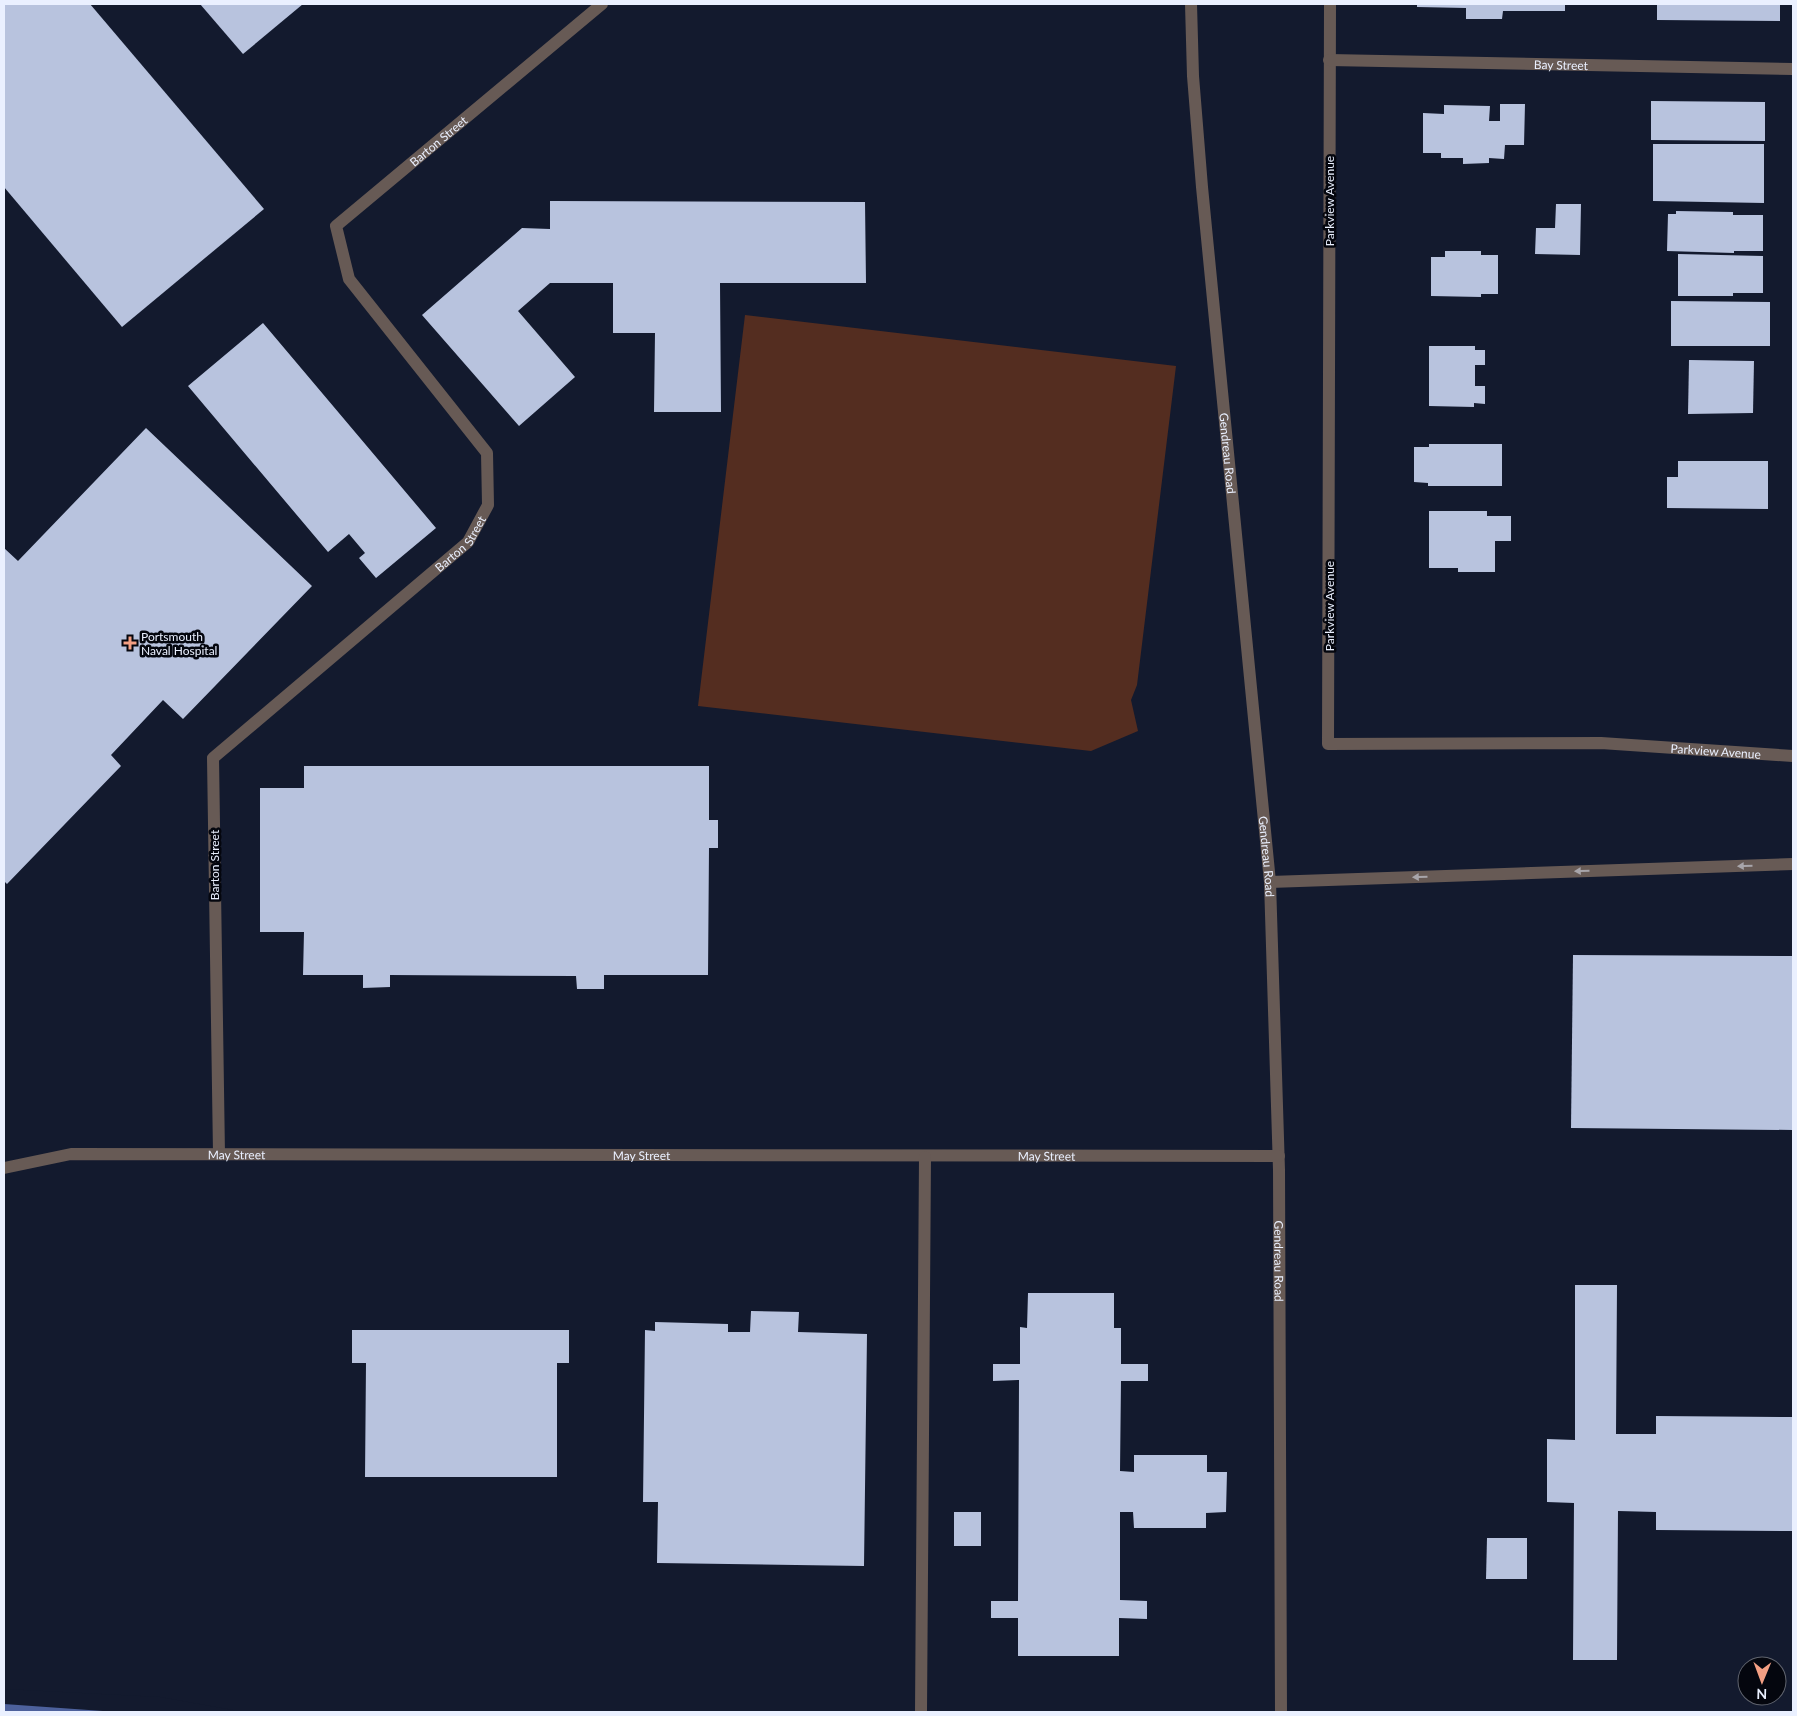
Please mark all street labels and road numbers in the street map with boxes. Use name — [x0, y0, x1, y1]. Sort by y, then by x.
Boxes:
street label: Bay Street — [1534, 56, 1589, 73]
street label: Barton Street — [406, 112, 471, 169]
street label: Parkview Avenue — [1322, 156, 1337, 246]
street label: Gendreau Road — [1217, 412, 1239, 495]
street label: Barton Street — [431, 512, 489, 575]
street label: Parkview Avenue — [1322, 561, 1337, 651]
street label: Parkview Avenue — [1670, 740, 1761, 761]
street label: Gendreau Road — [1256, 815, 1278, 897]
street label: Barton Street — [207, 829, 222, 900]
street label: May Street — [208, 1147, 266, 1162]
street label: May Street — [613, 1147, 671, 1162]
street label: May Street — [1018, 1148, 1076, 1163]
street label: Gendreau Road — [1272, 1220, 1287, 1302]

